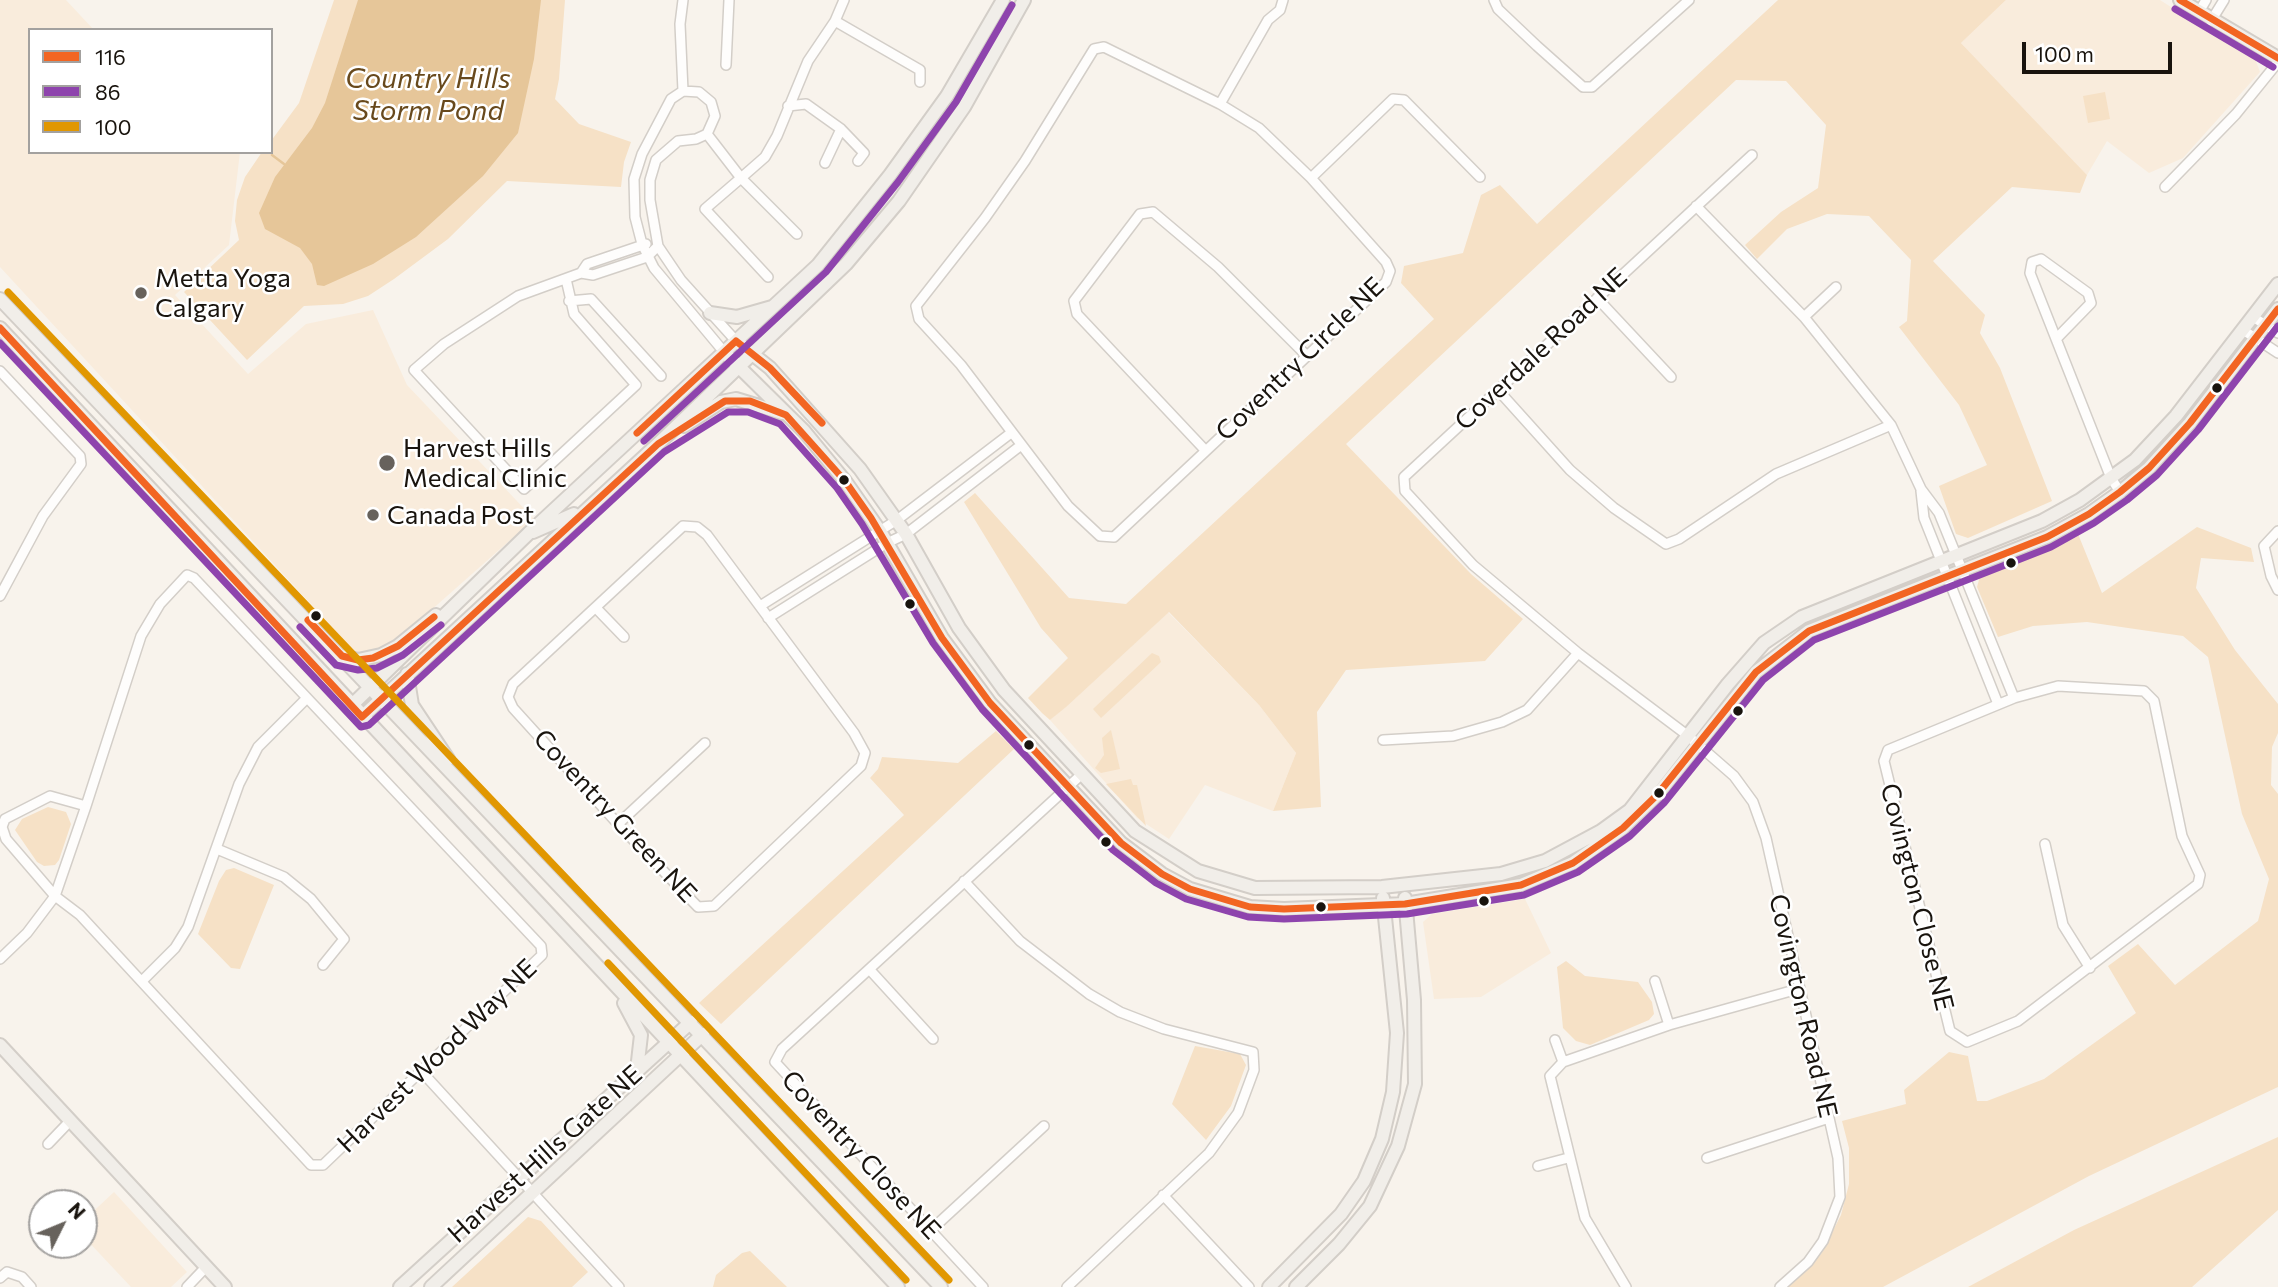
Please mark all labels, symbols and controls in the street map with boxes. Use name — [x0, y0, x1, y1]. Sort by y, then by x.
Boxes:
legend — [28, 28, 273, 154]
scale bar — [2026, 28, 2176, 72]
text: 100 m — [2035, 41, 2094, 66]
text: 116 — [95, 44, 126, 69]
water label: Country Hills Storm Pond — [345, 62, 511, 128]
text: 86 — [95, 79, 121, 104]
text: 100 — [95, 114, 131, 139]
street label: Coverdale Road NE — [1448, 261, 1634, 437]
place label: Metta Yoga Calgary — [155, 262, 291, 324]
street label: Coventry Circle NE — [1210, 271, 1390, 447]
marker: Metta Yoga Calgary — [133, 285, 149, 301]
unlabelled marker — [2210, 381, 2224, 395]
place label: Harvest Hills Medical Clinic — [403, 432, 567, 494]
marker: Harvest Hills Medical Clinic — [377, 453, 397, 473]
unlabelled marker — [837, 473, 851, 487]
place label: Canada Post — [387, 499, 534, 531]
marker: Canada Post — [365, 507, 381, 523]
unlabelled marker — [2004, 556, 2018, 570]
unlabelled marker — [903, 597, 917, 611]
unlabelled marker — [309, 609, 323, 623]
unlabelled marker — [1731, 704, 1745, 718]
street label: Coventry Green NE — [527, 723, 703, 909]
unlabelled marker — [1022, 738, 1036, 752]
street label: Covington Close NE — [1874, 780, 1960, 1014]
unlabelled marker — [1652, 786, 1666, 800]
unlabelled marker — [1099, 835, 1113, 849]
street label: Covington Road NE — [1762, 891, 1844, 1121]
unlabelled marker — [1477, 894, 1491, 908]
unlabelled marker — [1314, 900, 1328, 914]
street label: Harvest Wood Way NE — [331, 953, 543, 1159]
street label: Harvest Hills Gate NE — [441, 1059, 649, 1249]
street label: Coventry Close NE — [775, 1064, 947, 1246]
north arrow — [28, 1189, 98, 1259]
text: N — [64, 1198, 91, 1224]

